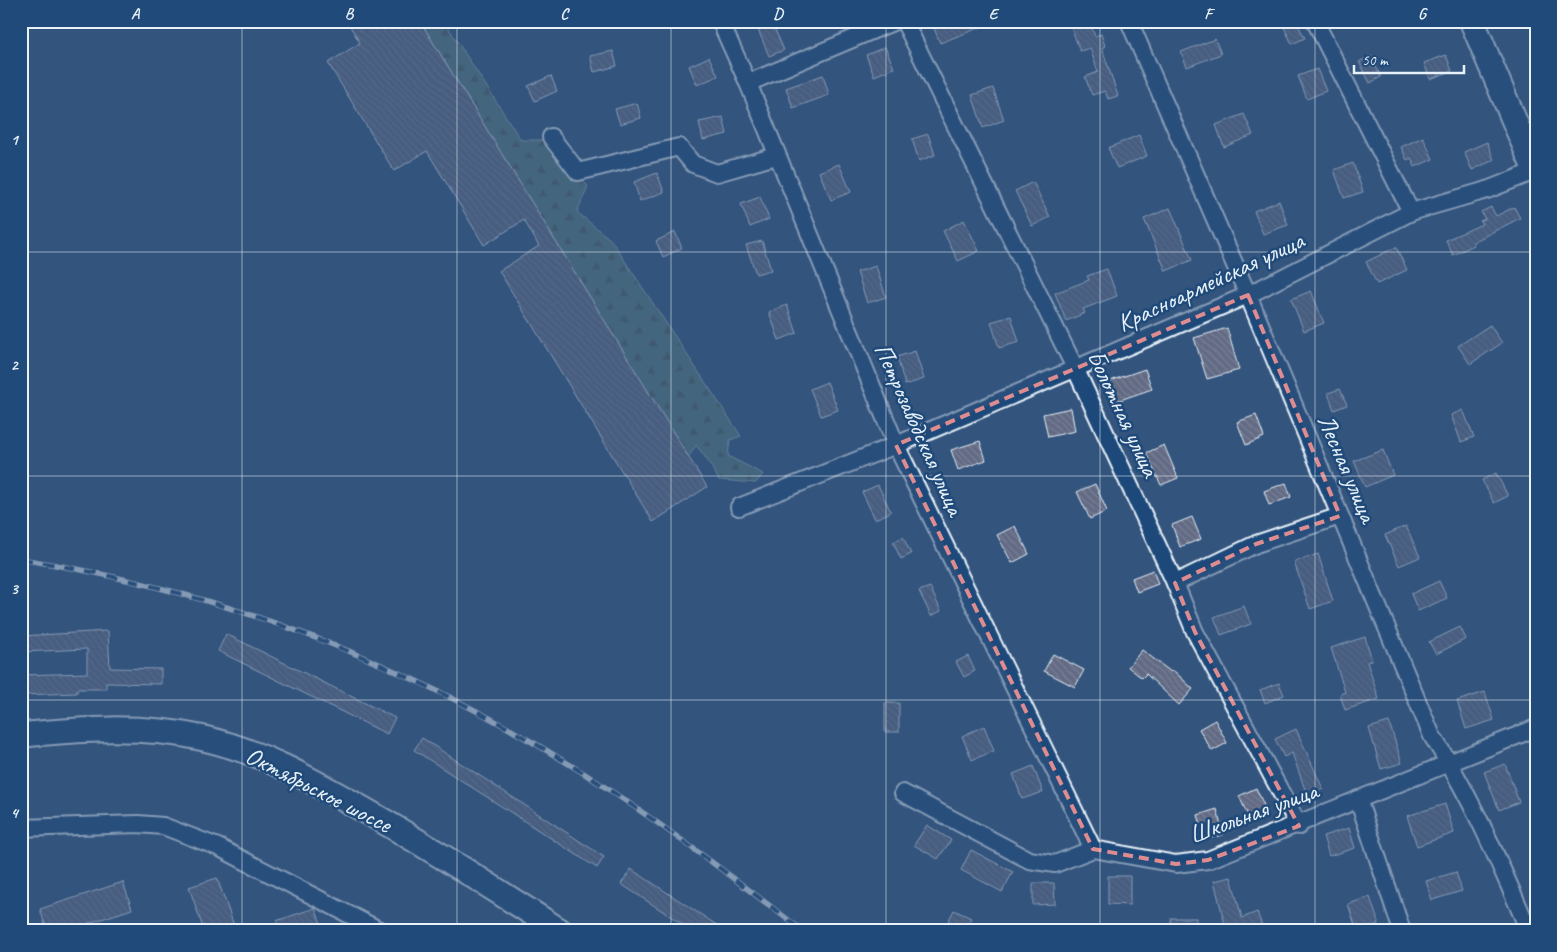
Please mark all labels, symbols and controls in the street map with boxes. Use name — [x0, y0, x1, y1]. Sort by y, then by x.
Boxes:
text: A — [131, 4, 141, 24]
text: B — [345, 4, 355, 24]
text: C — [560, 4, 570, 24]
text: D — [773, 4, 784, 24]
text: E — [989, 4, 1000, 24]
text: F — [1204, 4, 1215, 24]
text: G — [1418, 4, 1428, 24]
scale bar — [1354, 42, 1464, 74]
text: 50 m — [1362, 51, 1389, 70]
text: 1 — [10, 130, 19, 150]
street label: Красноармейская улица — [1112, 224, 1311, 339]
street label: Петрозаводская улица — [867, 338, 973, 523]
street label: Болотная улица — [1080, 345, 1167, 484]
text: 2 — [10, 355, 19, 375]
street label: Лесная улица — [1310, 410, 1385, 530]
text: 3 — [10, 579, 19, 599]
street label: Октябрьское шоссе — [240, 739, 399, 841]
street label: Школьная улица — [1184, 774, 1325, 851]
text: 4 — [10, 803, 19, 823]

